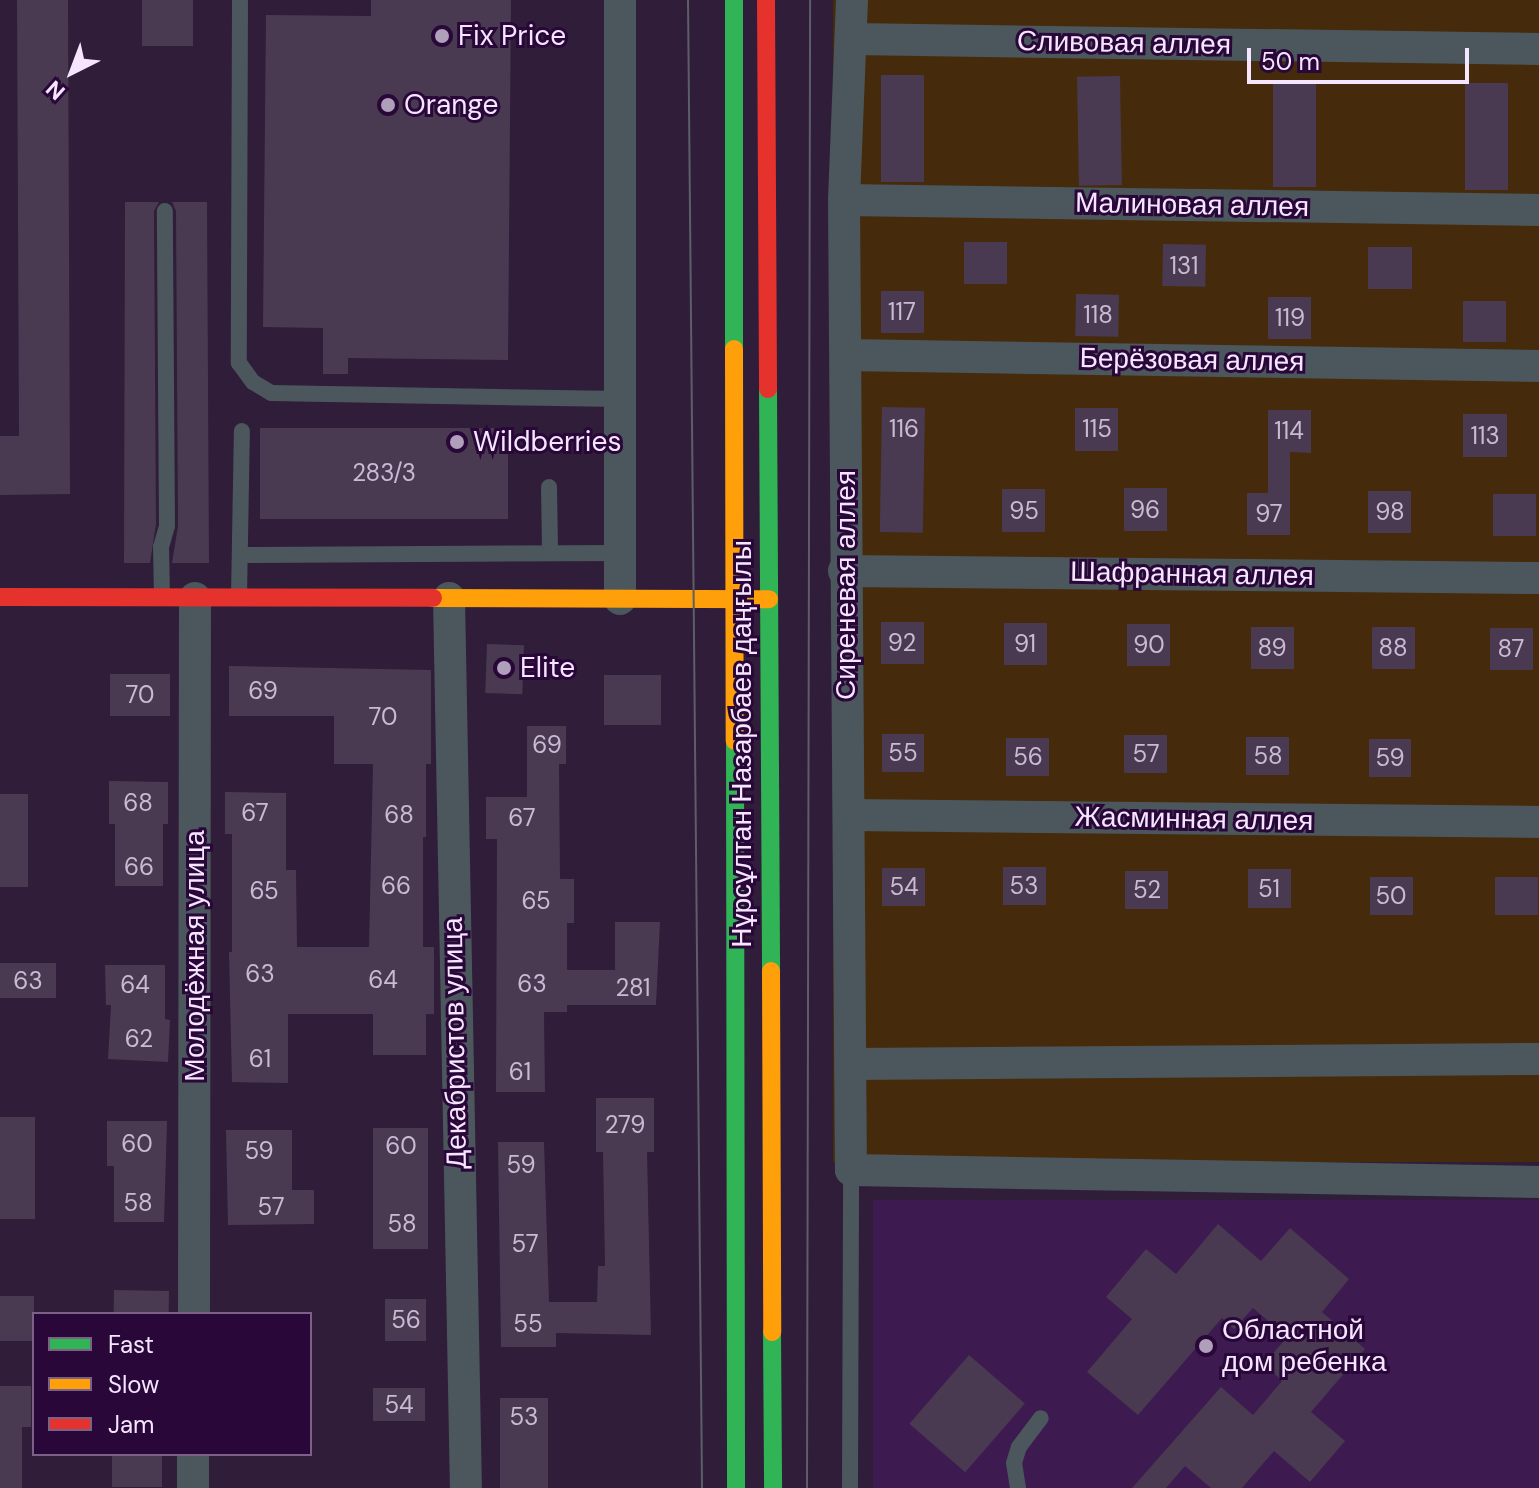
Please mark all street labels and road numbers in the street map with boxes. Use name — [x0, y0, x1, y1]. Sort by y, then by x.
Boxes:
street label: Сливовая аллея — [1017, 24, 1231, 62]
street label: Малиновая аллея — [1075, 186, 1309, 224]
street label: Берёзовая аллея — [1079, 341, 1305, 379]
street label: Сиреневая аллея — [829, 470, 863, 700]
street label: Нұрсұлтан Назарбаев даңғылы — [725, 540, 759, 948]
street label: Шафранная аллея — [1070, 555, 1314, 593]
street label: Жасминная аллея — [1074, 800, 1314, 838]
street label: Молодёжная улица — [178, 830, 212, 1082]
street label: Декабристов улица — [436, 917, 474, 1169]

